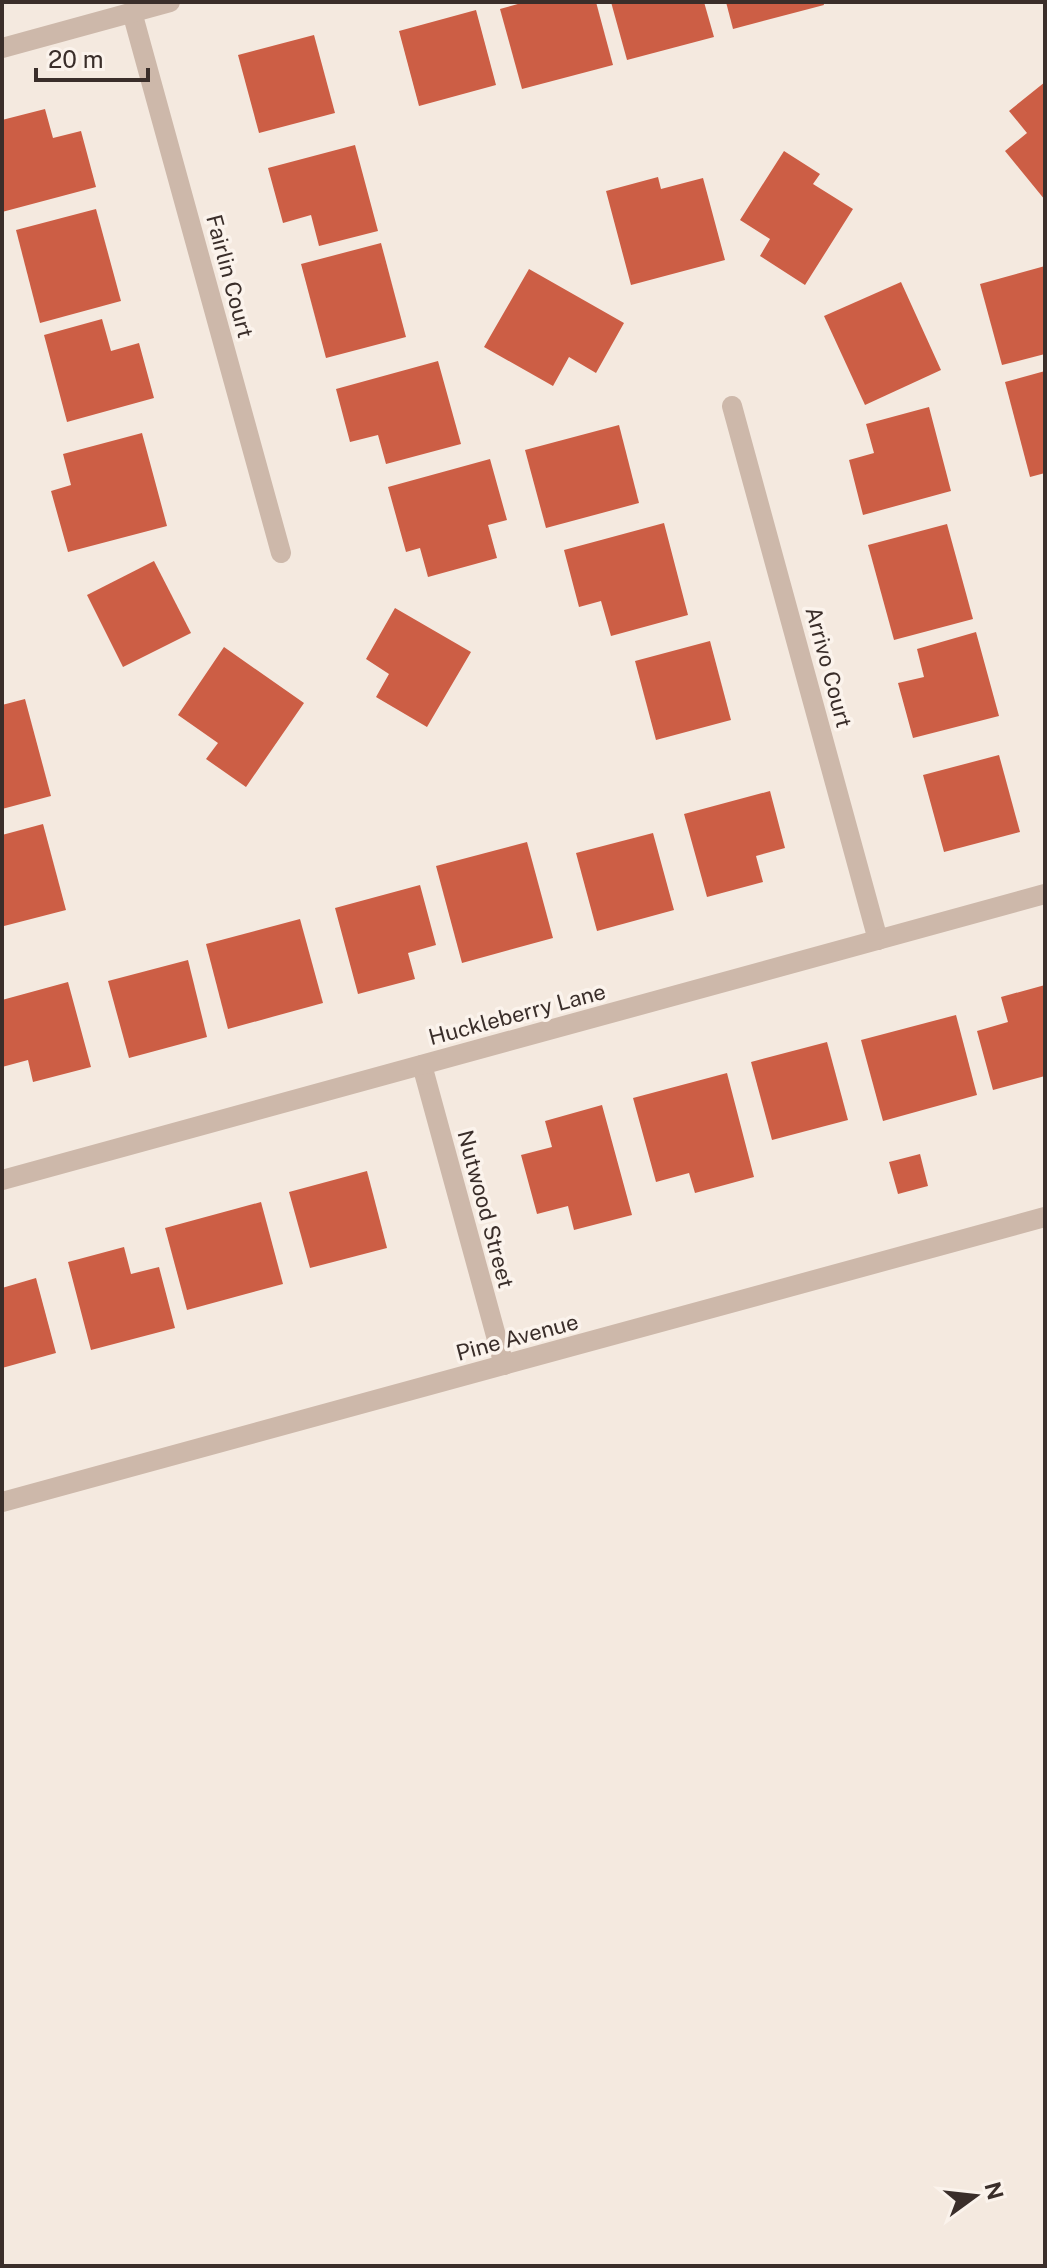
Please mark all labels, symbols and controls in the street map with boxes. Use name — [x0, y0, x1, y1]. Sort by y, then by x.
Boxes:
scale bar — [36, 32, 148, 82]
text: 20 m — [48, 45, 104, 73]
street label: Fairlin Court — [201, 211, 259, 341]
street label: Arrivo Court — [800, 604, 858, 730]
street label: Huckleberry Lane — [426, 978, 608, 1050]
street label: Nutwood Street — [452, 1127, 520, 1291]
street label: Pine Avenue — [453, 1308, 581, 1366]
north arrow — [935, 2156, 1015, 2236]
text: N — [980, 2179, 1009, 2203]

